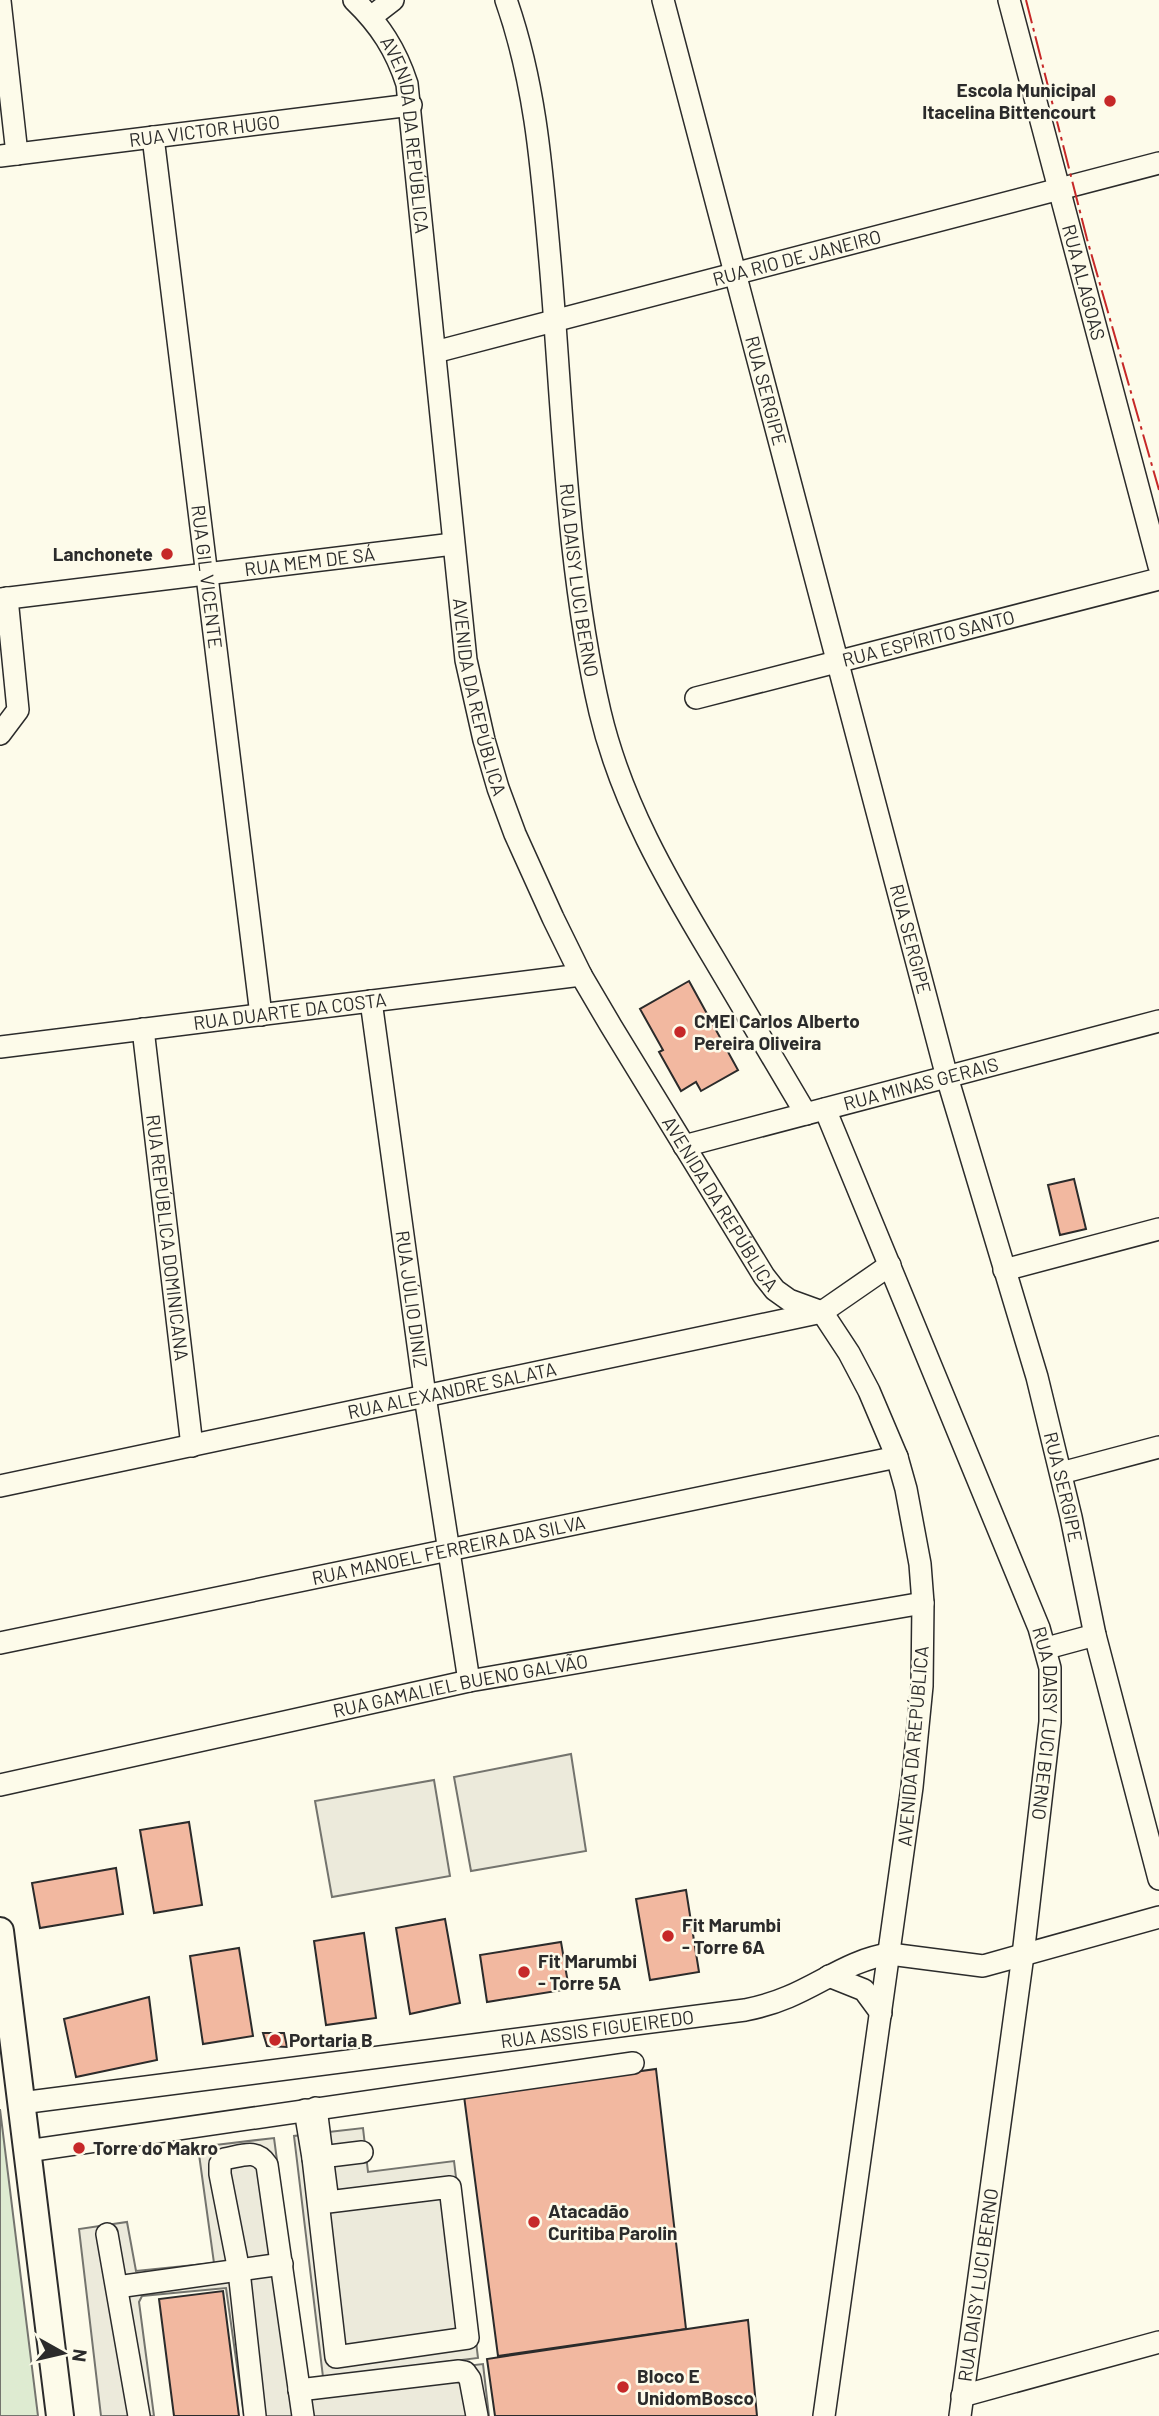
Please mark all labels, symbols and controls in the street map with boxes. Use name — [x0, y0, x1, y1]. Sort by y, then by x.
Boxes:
street label: AVENIDA DA REPÚBLICA — [376, 31, 434, 235]
place label: Escola Municipal Itacelina Bittencourt — [922, 78, 1096, 123]
marker: Escola Municipal Itacelina Bittencourt — [1102, 93, 1118, 109]
street label: RUA VICTOR HUGO — [128, 109, 281, 151]
street label: RUA ALAGOAS — [1058, 222, 1111, 343]
street label: RUA RIO DE JANEIRO — [710, 224, 883, 290]
street label: RUA SERGIPE — [741, 333, 792, 448]
street label: RUA DAISY LUCI BERNO — [556, 482, 604, 679]
street label: RUA GIL VICENTE — [187, 503, 228, 650]
place label: Lanchonete — [53, 542, 153, 565]
street label: RUA MEM DE SÁ — [243, 542, 376, 580]
marker: Lanchonete — [159, 546, 175, 562]
street label: AVENIDA DA REPÚBLICA — [449, 597, 512, 799]
street label: RUA ESPÍRITO SANTO — [840, 605, 1017, 671]
street label: RUA SERGIPE — [886, 881, 937, 996]
street label: RUA DUARTE DA COSTA — [192, 987, 388, 1034]
place label: CMEI Carlos Alberto Pereira Oliveira — [694, 1009, 860, 1054]
marker: CMEI Carlos Alberto Pereira Oliveira — [672, 1024, 688, 1040]
street label: RUA MINAS GERAIS — [841, 1052, 1001, 1115]
street label: AVENIDA DA REPÚBLICA — [658, 1112, 784, 1296]
street label: RUA REPÚBLICA DOMINICANA — [142, 1113, 194, 1362]
street label: RUA JÚLIO DINIZ — [391, 1229, 433, 1369]
street label: RUA ALEXANDRE SALATA — [345, 1357, 558, 1423]
street label: RUA SERGIPE — [1040, 1429, 1088, 1544]
street label: RUA MANOEL FERREIRA DA SILVA — [310, 1510, 587, 1589]
street label: RUA DAISY LUCI BERNO — [1028, 1624, 1062, 1821]
street label: AVENIDA DA REPÚBLICA — [892, 1645, 933, 1847]
street label: RUA GAMALIEL BUENO GALVÃO — [331, 1649, 590, 1722]
place label: Fit Marumbi - Torre 6A — [682, 1913, 781, 1958]
marker: Fit Marumbi - Torre 6A — [660, 1928, 676, 1944]
place label: Fit Marumbi - Torre 5A — [538, 1949, 637, 1994]
marker: Fit Marumbi - Torre 5A — [516, 1964, 532, 1980]
street label: RUA ASSIS FIGUEIREDO — [499, 2005, 695, 2052]
place label: Portaria B — [289, 2028, 373, 2051]
marker: Portaria B — [267, 2032, 283, 2048]
place label: Torre do Makro — [93, 2136, 218, 2159]
marker: Torre do Makro — [71, 2140, 87, 2156]
street label: RUA DAISY LUCI BERNO — [953, 2187, 1002, 2383]
place label: Atacadão Curitiba Parolin — [548, 2199, 677, 2244]
marker: Atacadão Curitiba Parolin — [526, 2214, 542, 2230]
north arrow — [28, 2318, 98, 2388]
text: N — [68, 2348, 93, 2363]
place label: Bloco E UnidomBosco — [637, 2364, 754, 2409]
marker: Bloco E UnidomBosco — [615, 2379, 631, 2395]

